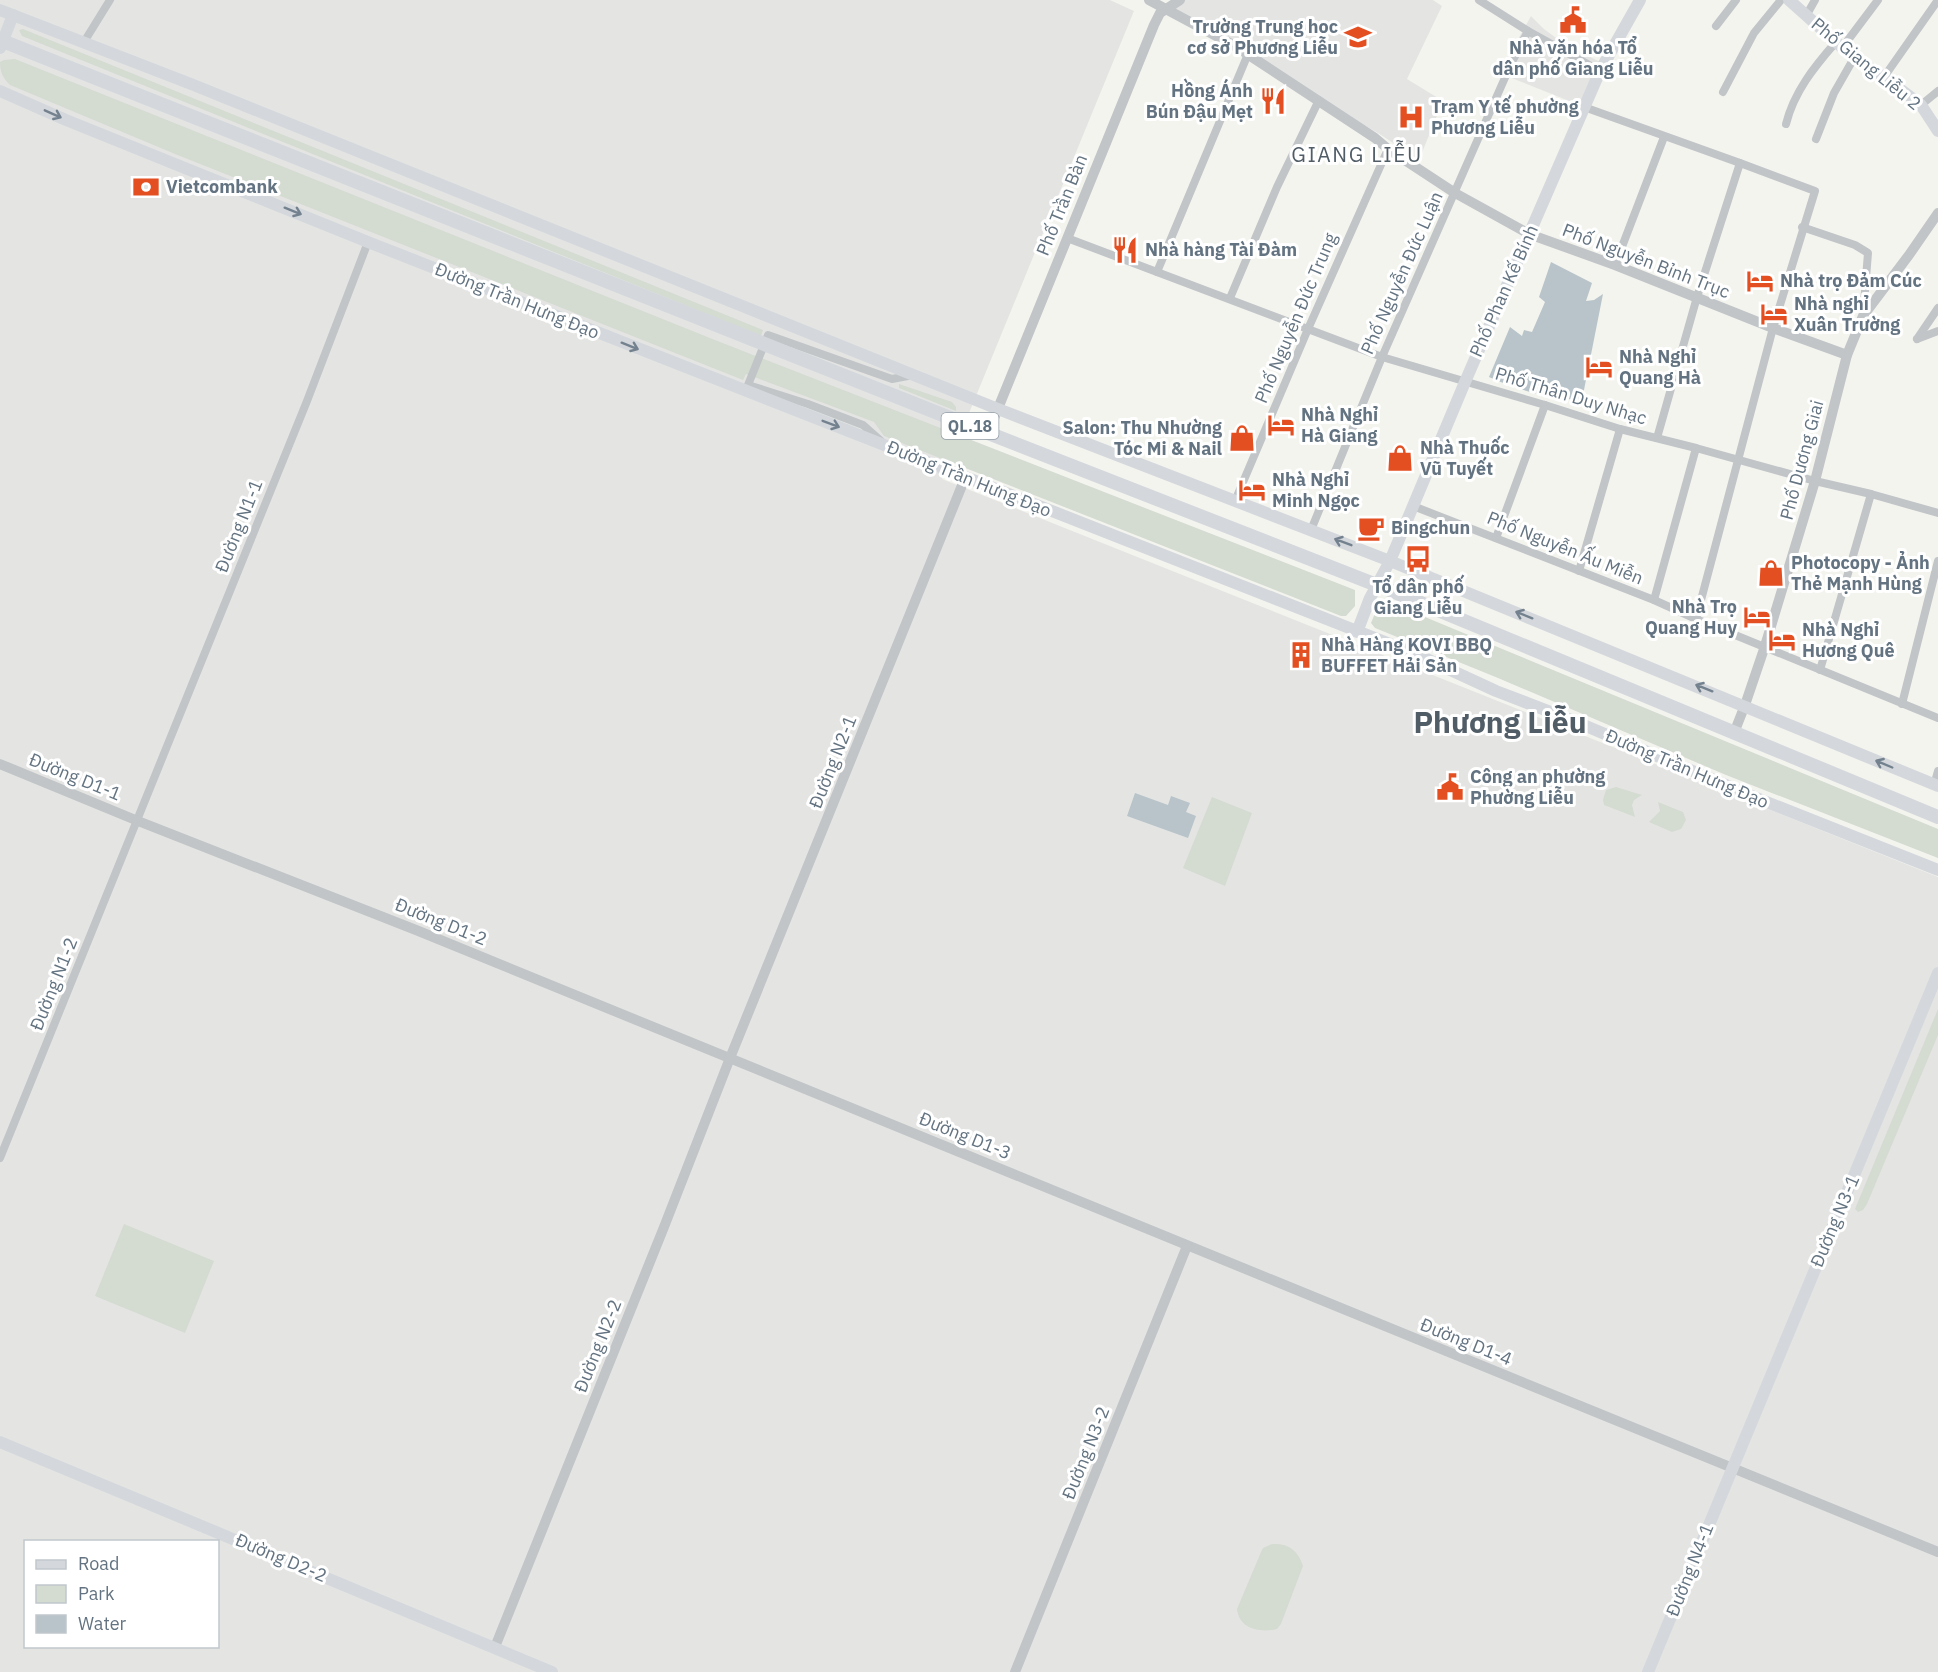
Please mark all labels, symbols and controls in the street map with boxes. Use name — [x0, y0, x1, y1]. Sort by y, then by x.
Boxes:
public building icon: Nhà văn hóa Tổ dân phố Giang Liễu — [1558, 5, 1588, 35]
street label: Phố Giang Liễu 2 — [1807, 12, 1926, 115]
place label: Trường Trung học cơ sở Phương Liễu — [1187, 15, 1338, 59]
school or university icon: Trường Trung học cơ sở Phương Liễu — [1343, 22, 1373, 52]
place label: Nhà văn hóa Tổ dân phố Giang Liễu — [1492, 36, 1654, 80]
place label: Hồng Ánh Bún Đậu Mẹt — [1146, 78, 1253, 123]
restaurant icon: Hồng Ánh Bún Đậu Mẹt — [1258, 86, 1288, 116]
place label: Trạm Y tế phường Phương Liễu — [1431, 94, 1579, 139]
hospital icon: Trạm Y tế phường Phương Liễu — [1396, 102, 1426, 132]
one-way arrow — [44, 109, 62, 121]
district label: GIANG LIỄU — [1291, 139, 1423, 168]
street label: Phố Trần Bàn — [1031, 151, 1092, 259]
bank icon: Vietcombank — [131, 172, 161, 202]
place label: Vietcombank — [166, 175, 278, 198]
street label: Phố Nguyễn Đức Luận — [1355, 188, 1448, 358]
one-way arrow — [283, 206, 302, 217]
street label: Phố Nguyễn Bỉnh Trục — [1559, 218, 1733, 303]
street label: Phố Phan Kế Bính — [1464, 221, 1543, 361]
street label: Phố Nguyễn Đức Trung — [1249, 229, 1342, 406]
restaurant icon: Nhà hàng Tài Đàm — [1110, 235, 1140, 265]
place label: Nhà hàng Tài Đàm — [1145, 238, 1297, 261]
street label: Đường Trần Hưng Đạo — [432, 257, 603, 344]
hotel icon: Nhà trọ Đảm Cúc — [1745, 266, 1775, 296]
place label: Nhà trọ Đảm Cúc — [1780, 269, 1922, 292]
place label: Nhà nghỉ Xuân Trường — [1794, 292, 1900, 336]
hotel icon: Nhà nghỉ Xuân Trường — [1759, 299, 1789, 329]
one-way arrow — [620, 341, 639, 352]
place label: Nhà Nghỉ Quang Hà — [1619, 345, 1701, 389]
hotel icon: Nhà Nghỉ Quang Hà — [1584, 352, 1614, 382]
street label: Phố Thân Duy Nhạc — [1493, 362, 1650, 430]
street label: Phố Dương Giai — [1774, 398, 1829, 522]
place label: Nhà Nghỉ Hà Giang — [1301, 403, 1378, 447]
hotel icon: Nhà Nghỉ Hà Giang — [1266, 410, 1296, 440]
road number: QL.18 — [942, 413, 998, 439]
place label: Salon: Thu Nhường Tóc Mi & Nail — [1062, 416, 1223, 460]
one-way arrow — [821, 419, 840, 430]
shop icon: Salon: Thu Nhường Tóc Mi & Nail — [1227, 423, 1257, 453]
street label: Đường Trần Hưng Đạo — [884, 435, 1055, 522]
place label: Nhà Thuốc Vũ Tuyết — [1420, 435, 1510, 480]
shop icon: Nhà Thuốc Vũ Tuyết — [1385, 443, 1415, 473]
place label: Nhà Nghỉ Minh Ngọc — [1272, 468, 1360, 512]
hotel icon: Nhà Nghỉ Minh Ngọc — [1237, 475, 1267, 505]
street label: Đường N1-1 — [210, 476, 268, 576]
street label: Phố Nguyễn Ấu Miễn — [1484, 503, 1648, 589]
cafe icon: Bingchun — [1356, 513, 1386, 543]
place label: Bingchun — [1391, 516, 1470, 539]
one-way arrow — [1334, 536, 1352, 547]
bus stop icon: Tổ dân phố Giang Liễu — [1403, 544, 1433, 574]
place label: Photocopy - Ảnh Thẻ Mạnh Hùng — [1791, 551, 1930, 595]
shop icon: Photocopy - Ảnh Thẻ Mạnh Hùng — [1756, 558, 1786, 588]
place label: Tổ dân phố Giang Liễu — [1372, 574, 1465, 619]
place label: Nhà Trọ Quang Huy — [1645, 595, 1737, 639]
hotel icon: Nhà Trọ Quang Huy — [1742, 602, 1772, 632]
one-way arrow — [1515, 609, 1533, 620]
place label: Nhà Nghỉ Hương Quê — [1802, 618, 1895, 662]
hotel icon: Nhà Nghỉ Hương Quê — [1767, 625, 1797, 655]
place label: Nhà Hàng KOVI BBQ BUFFET Hải Sản — [1321, 633, 1492, 677]
building icon: Nhà Hàng KOVI BBQ BUFFET Hải Sản — [1286, 640, 1316, 670]
one-way arrow — [1695, 682, 1714, 693]
district label: Phương Liễu — [1413, 702, 1587, 741]
street label: Đường N2-1 — [804, 712, 862, 812]
street label: Đường Trần Hưng Đạo — [1602, 724, 1772, 813]
street label: Đường D1-1 — [26, 748, 125, 805]
one-way arrow — [1875, 758, 1894, 769]
place label: Công an phường Phường Liễu — [1470, 765, 1605, 809]
public building icon: Công an phường Phường Liễu — [1435, 772, 1465, 802]
street label: Đường D1-2 — [392, 893, 491, 950]
street label: Đường N1-2 — [25, 934, 83, 1034]
street label: Đường D1-3 — [916, 1107, 1015, 1164]
street label: Đường N3-1 — [1805, 1171, 1864, 1270]
street label: Đường N2-2 — [569, 1296, 627, 1396]
street label: Đường D1-4 — [1417, 1313, 1516, 1370]
street label: Đường N3-2 — [1057, 1403, 1115, 1503]
street label: Đường N4-1 — [1661, 1520, 1719, 1620]
street label: Đường D2-2 — [232, 1528, 330, 1587]
legend — [24, 1540, 219, 1648]
text: Road — [78, 1552, 119, 1575]
text: Park — [78, 1582, 115, 1605]
text: Water — [78, 1612, 127, 1635]

